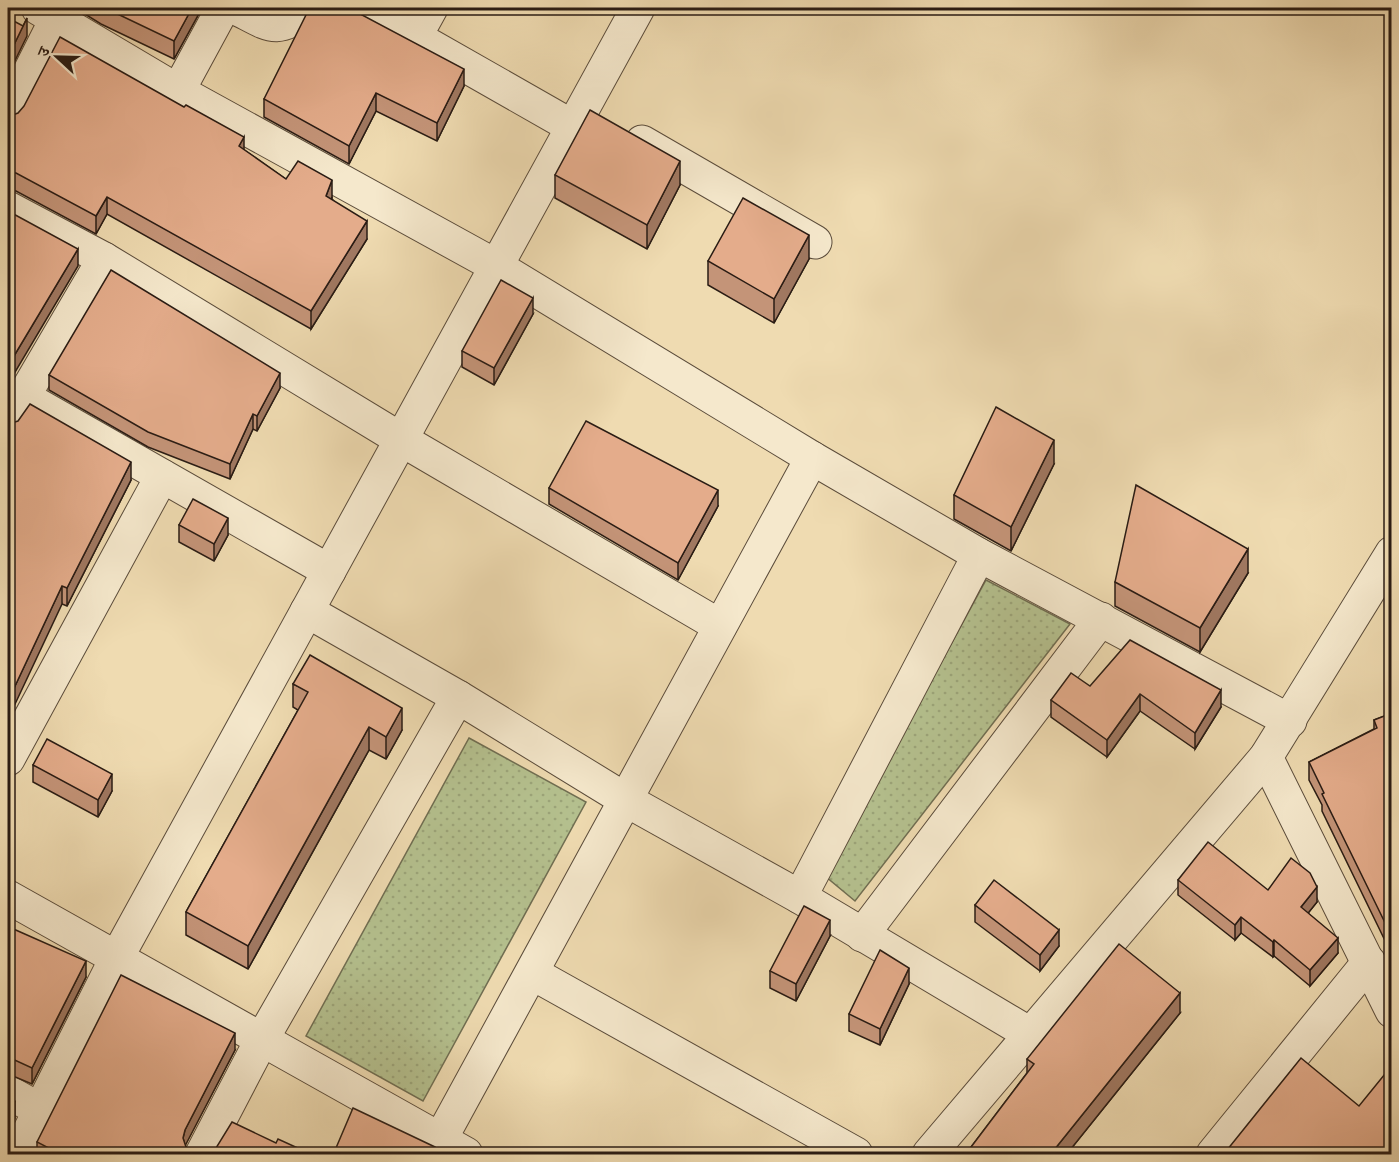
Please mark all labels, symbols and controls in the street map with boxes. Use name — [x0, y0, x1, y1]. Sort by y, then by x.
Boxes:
north arrow — [27, 27, 87, 87]
text: उ — [33, 43, 56, 60]

